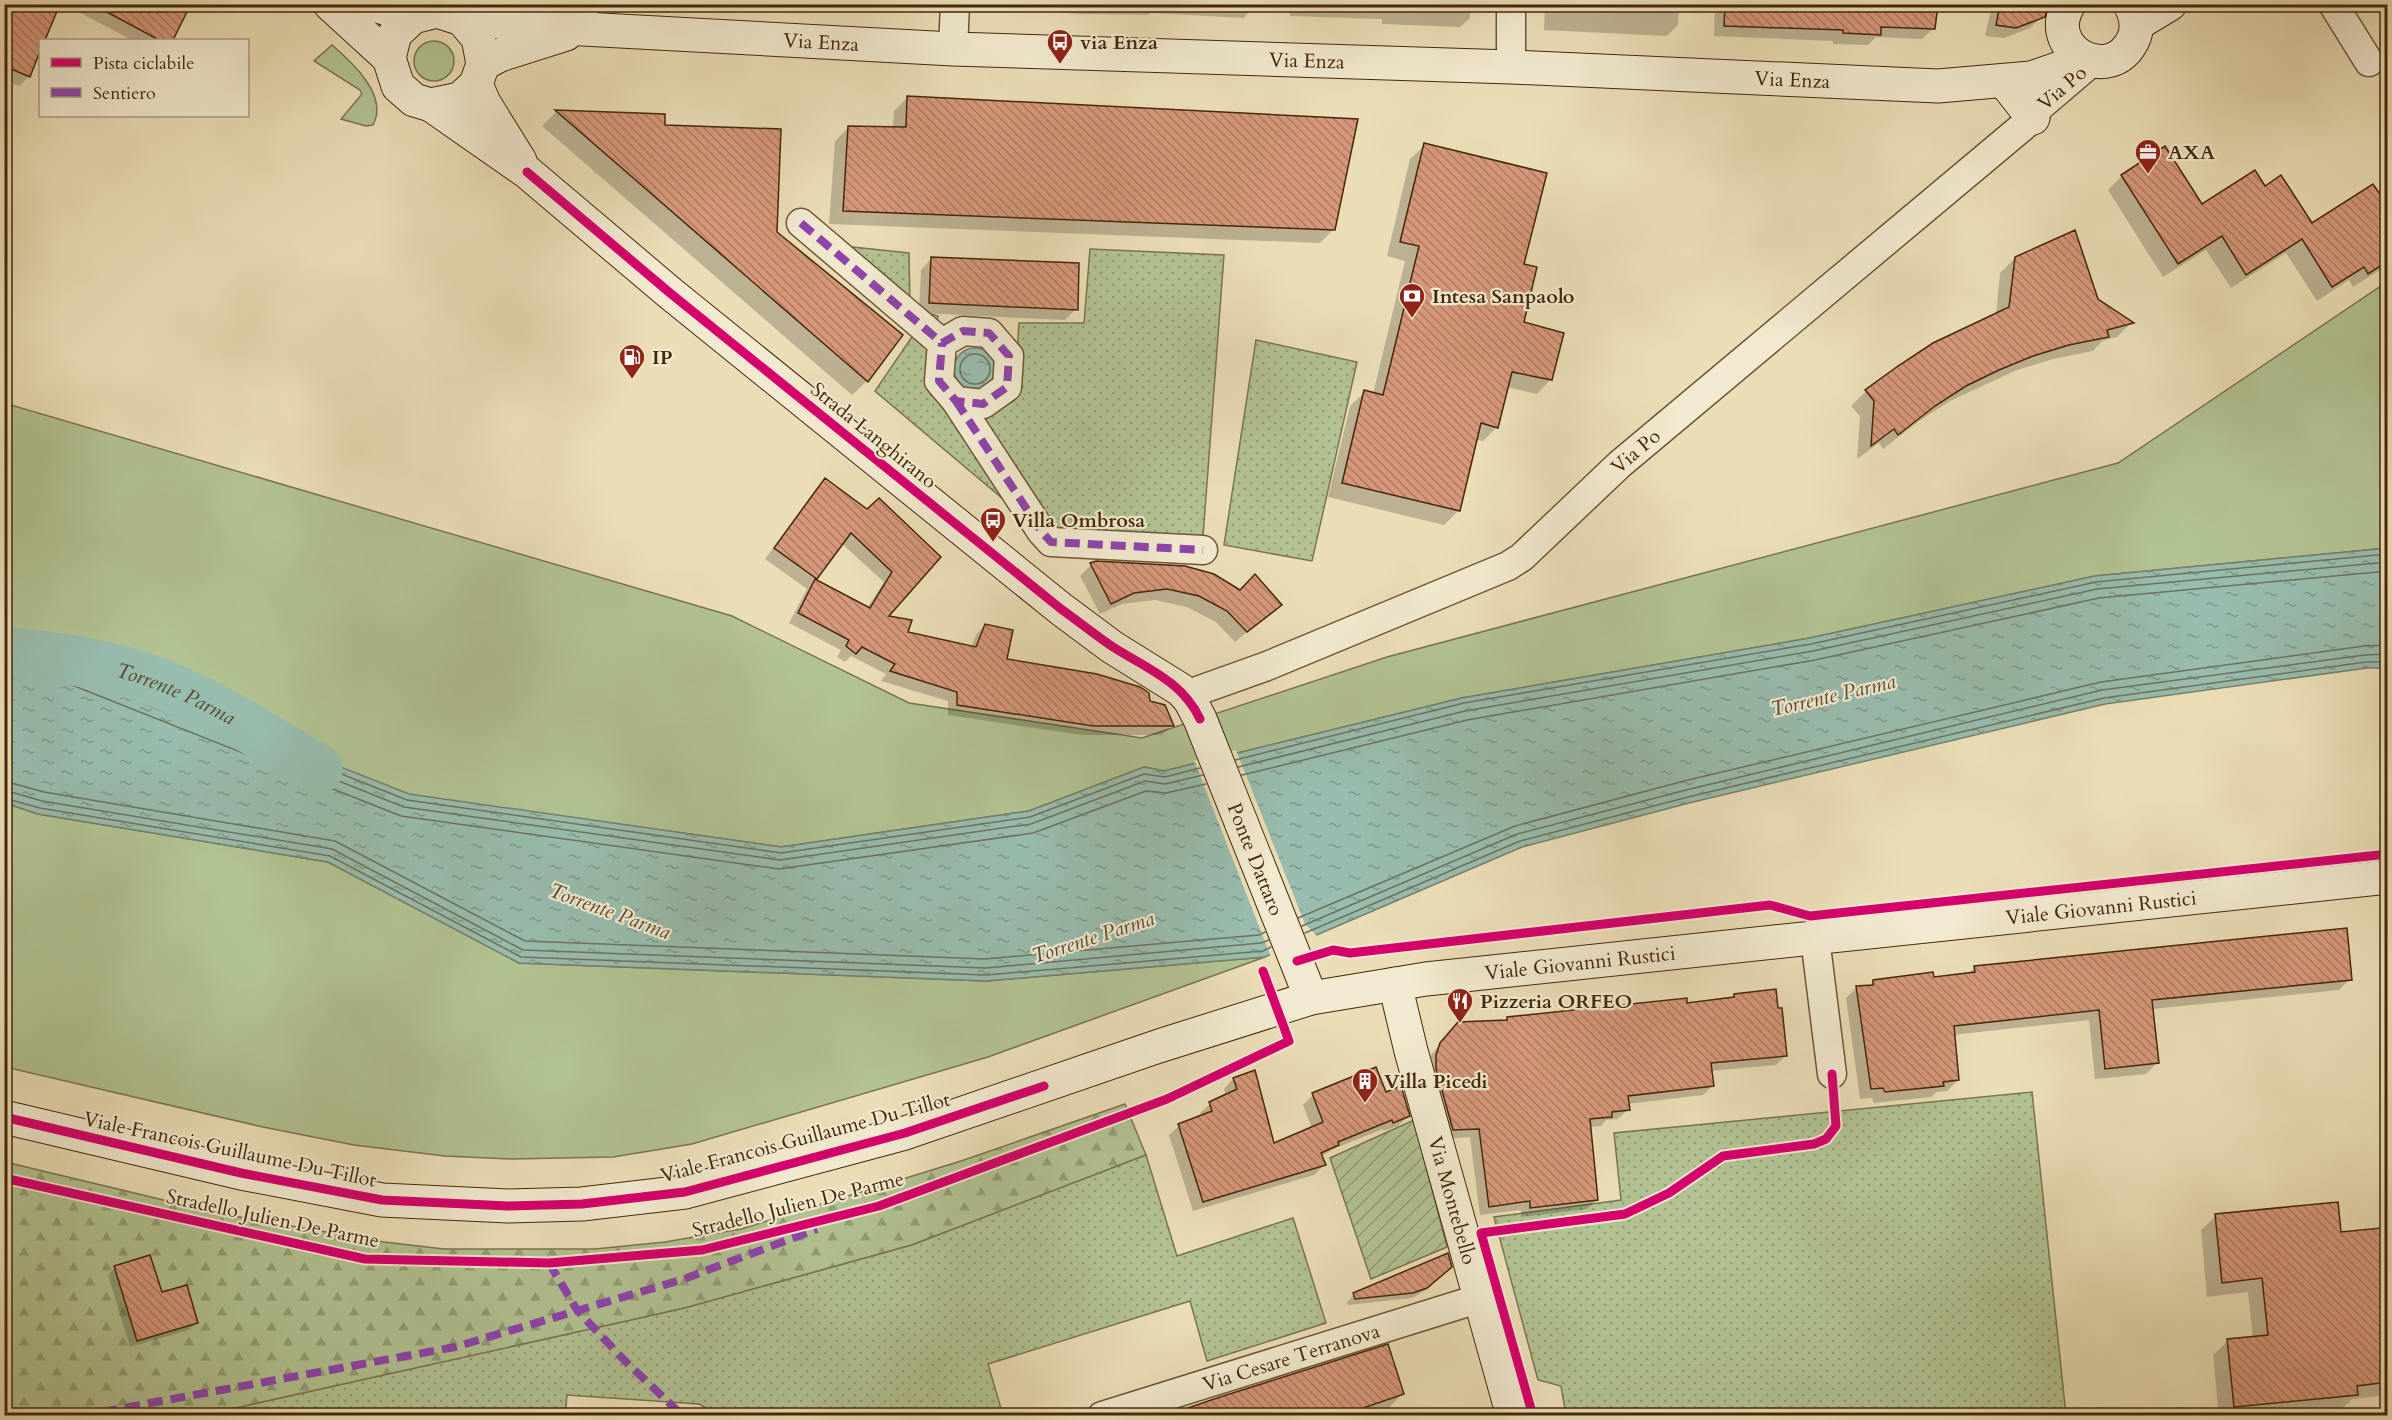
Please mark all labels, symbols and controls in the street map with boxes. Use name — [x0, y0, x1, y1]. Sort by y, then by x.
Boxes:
street label: Via Enza — [783, 27, 860, 58]
bus stop icon: via Enza — [1045, 27, 1075, 65]
place label: via Enza — [1080, 29, 1158, 56]
legend — [39, 39, 249, 117]
street label: Via Enza — [1269, 46, 1345, 76]
text: Pista ciclabile — [93, 51, 194, 76]
street label: Via Po — [2032, 59, 2093, 117]
street label: Via Enza — [1754, 65, 1831, 95]
text: Sentiero — [93, 81, 156, 106]
office icon: AXA — [2133, 137, 2163, 175]
place label: AXA — [2168, 139, 2215, 166]
bank icon: Intesa Sanpaolo — [1397, 281, 1427, 319]
place label: Intesa Sanpaolo — [1432, 283, 1575, 310]
fuel station icon: IP — [617, 342, 647, 380]
place label: IP — [652, 344, 672, 371]
street label: Strada Langhirano — [805, 376, 943, 495]
street label: Via Po — [1605, 423, 1667, 480]
bus stop icon: Villa Ombrosa — [978, 505, 1008, 543]
place label: Villa Ombrosa — [1012, 507, 1145, 534]
water label: Torrente Parma — [113, 656, 241, 732]
water label: Torrente Parma — [1768, 667, 1898, 724]
street label: Ponte Dattaro — [1221, 799, 1290, 920]
water label: Torrente Parma — [545, 876, 675, 947]
street label: Viale Giovanni Rustici — [2004, 884, 2198, 931]
water label: Torrente Parma — [1028, 904, 1158, 971]
street label: Viale Giovanni Rustici — [1483, 940, 1677, 987]
restaurant icon: Pizzeria ORFEO — [1445, 986, 1475, 1024]
place label: Pizzeria ORFEO — [1480, 988, 1632, 1015]
building icon: Villa Picedi — [1350, 1066, 1380, 1104]
place label: Villa Picedi — [1384, 1068, 1488, 1095]
street label: Viale Francois Guillaume Du Tillot — [657, 1086, 953, 1189]
street label: Viale Francois Guillaume Du Tillot — [81, 1105, 379, 1194]
street label: Via Montebello — [1422, 1134, 1483, 1268]
street label: Stradello Julien De Parme — [690, 1165, 907, 1244]
street label: Stradello Julien De Parme — [164, 1183, 382, 1254]
street label: Via Cesare Terranova — [1199, 1317, 1383, 1398]

